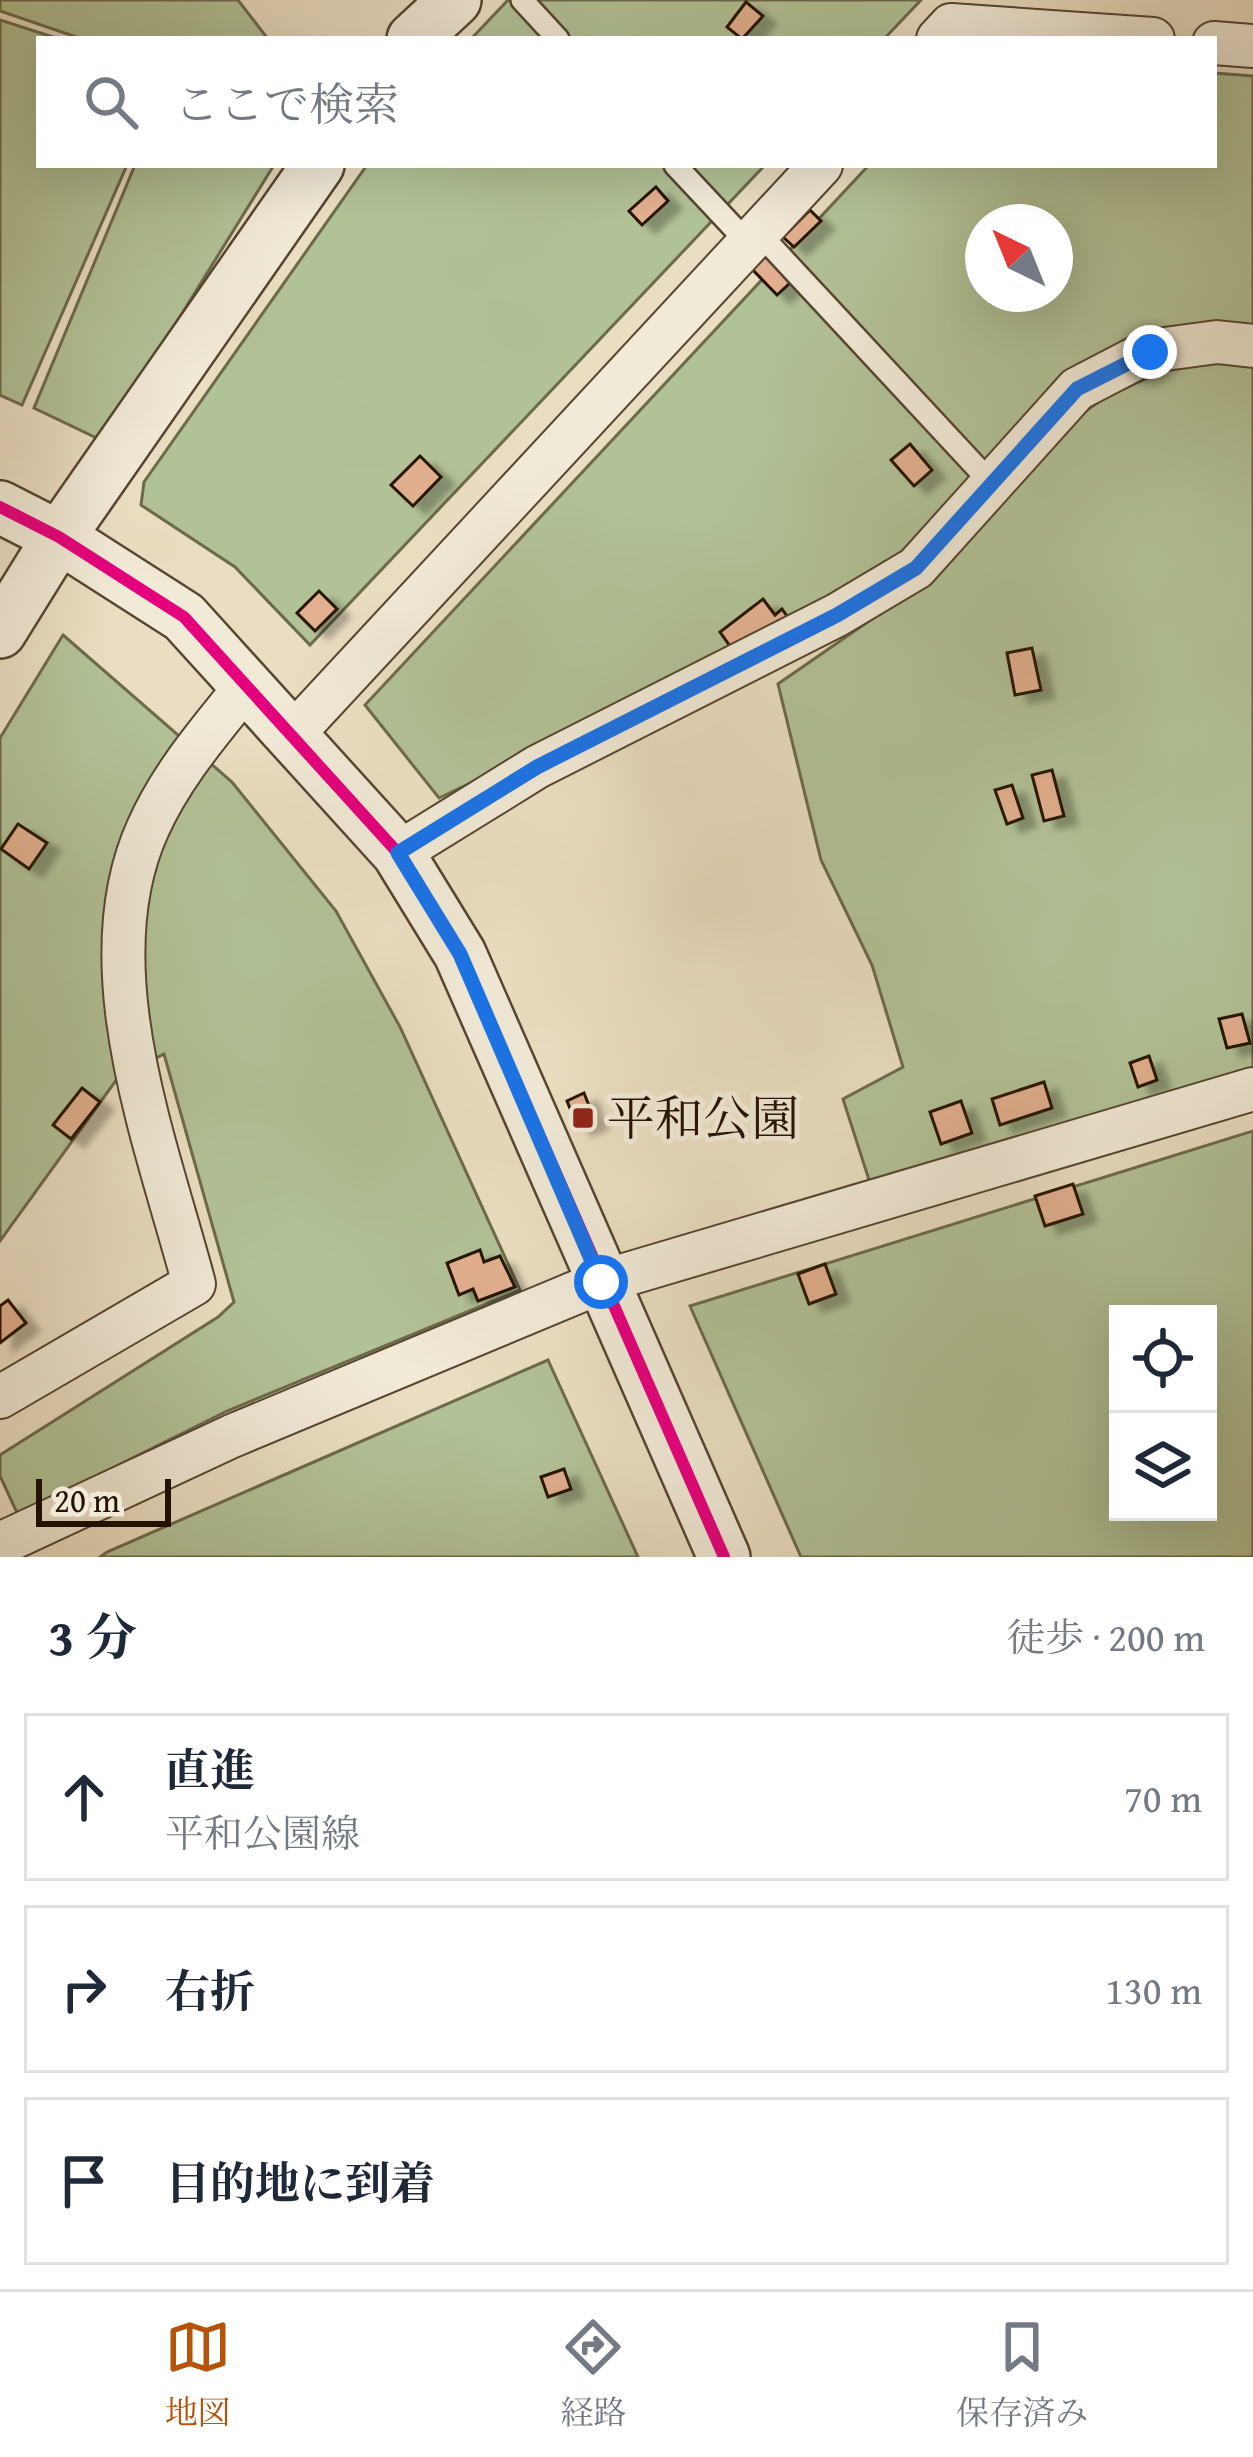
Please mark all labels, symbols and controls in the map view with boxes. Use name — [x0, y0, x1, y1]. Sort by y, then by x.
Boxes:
search box — [36, 36, 1217, 168]
icon: search — [78, 69, 144, 135]
text: ここで検索 — [174, 71, 399, 136]
north arrow — [965, 204, 1073, 312]
route end — [1123, 325, 1177, 379]
place label: 平和公園 — [607, 1082, 799, 1153]
marker: 平和公園 — [570, 1105, 596, 1131]
route start — [574, 1255, 628, 1309]
map controls — [1109, 1305, 1217, 1521]
button: locate — [1109, 1305, 1217, 1413]
button: layers — [1109, 1413, 1217, 1521]
scale bar — [36, 1473, 171, 1526]
text: 20 m — [54, 1476, 120, 1524]
text: 3 分 — [48, 1599, 137, 1674]
text: 徒歩 · 200 m — [1007, 1608, 1205, 1665]
text: 直進 — [165, 1737, 255, 1802]
icon: ahead — [51, 1764, 117, 1830]
text: 70 m — [1124, 1769, 1202, 1826]
text: 平和公園線 — [165, 1804, 360, 1861]
icon: right — [51, 1956, 117, 2022]
text: 右折 — [165, 1958, 255, 2023]
text: 130 m — [1105, 1961, 1202, 2018]
icon: arrive — [51, 2148, 117, 2214]
text: 目的地に到着 — [165, 2150, 435, 2215]
tab: 地図 — [165, 2314, 231, 2436]
tab: 経路 — [560, 2314, 626, 2436]
tab: 保存済み — [956, 2314, 1088, 2436]

